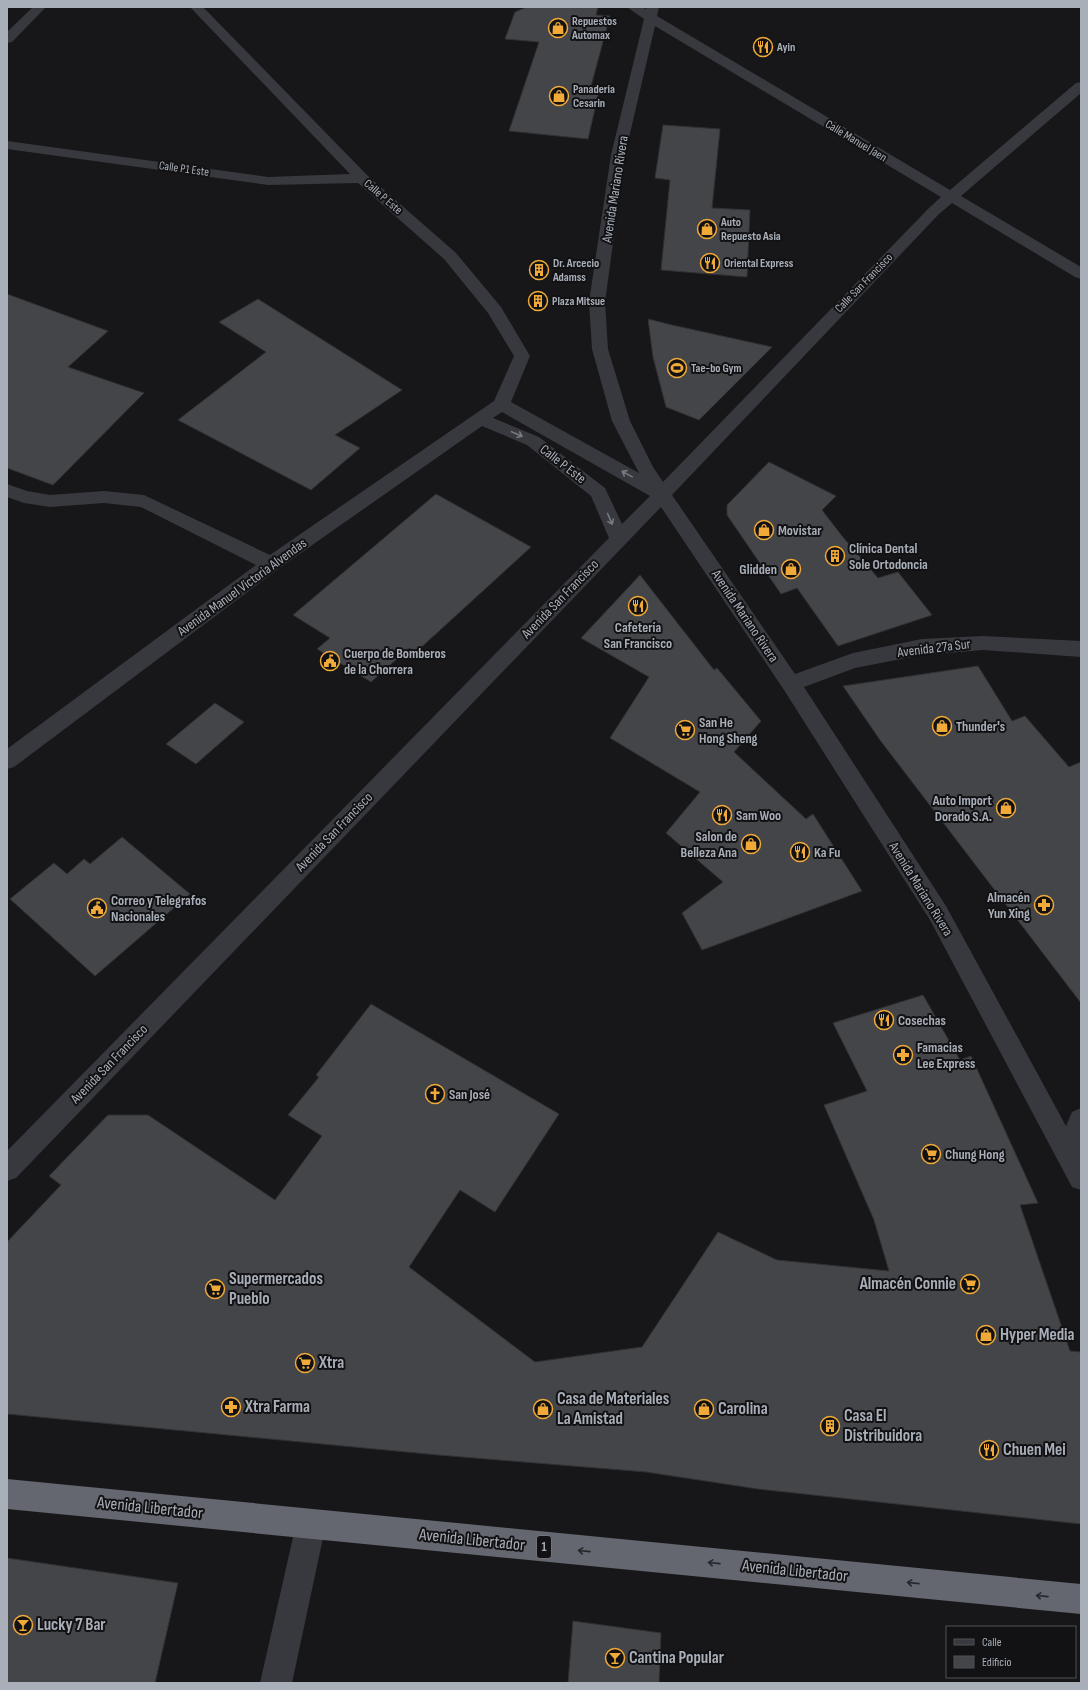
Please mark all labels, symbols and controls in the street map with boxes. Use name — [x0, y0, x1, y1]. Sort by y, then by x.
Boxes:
place label: Repuestos Automax — [571, 14, 617, 43]
shop icon: Repuestos Automax — [547, 17, 569, 39]
restaurant icon: Ayin — [752, 36, 774, 58]
place label: Ayin — [776, 40, 795, 55]
place label: Panadería Cesarin — [573, 82, 615, 111]
shop icon: Panadería Cesarin — [548, 85, 570, 107]
street label: Calle Manuel Jaen — [822, 117, 890, 165]
street label: Avenida Mariano Rivera — [598, 134, 632, 245]
street label: Calle P1 Este — [158, 158, 210, 180]
street label: Calle P Este — [361, 176, 405, 218]
place label: Auto Repuesto Asia — [720, 215, 781, 244]
shop icon: Auto Repuesto Asia — [696, 218, 718, 240]
street label: Calle San Francisco — [832, 250, 896, 316]
restaurant icon: Oriental Express — [699, 252, 721, 274]
place label: Dr. Arcecio Adamss — [552, 256, 599, 285]
place label: Oriental Express — [724, 256, 794, 271]
building icon: Dr. Arcecio Adamss — [528, 259, 550, 281]
building icon: Plaza Mitsue — [527, 290, 549, 312]
place label: Plaza Mitsue — [552, 294, 605, 309]
sports icon: Tae-bo Gym — [666, 357, 688, 379]
place label: Tae-bo Gym — [691, 361, 742, 376]
one-way arrow — [510, 431, 522, 438]
street label: Calle P Este — [537, 441, 589, 487]
one-way arrow — [621, 470, 633, 478]
one-way arrow — [607, 512, 614, 524]
shop icon: Movistar — [753, 519, 775, 541]
place label: Movistar — [778, 522, 822, 539]
street label: Avenida Manuel Victoria Alvendas — [173, 534, 310, 640]
place label: Clínica Dental Sole Ortodoncia — [849, 540, 928, 573]
building icon: Clínica Dental Sole Ortodoncia — [824, 545, 846, 567]
street label: Avenida San Francisco — [517, 556, 602, 643]
shop icon: Glidden — [780, 558, 802, 580]
place label: Glidden — [739, 561, 777, 578]
street label: Avenida Mariano Rivera — [707, 566, 782, 665]
restaurant icon: Cafetería San Francisco — [627, 595, 649, 617]
place label: Cafetería San Francisco — [604, 619, 672, 652]
street label: Avenida 27a Sur — [896, 635, 971, 661]
place label: Cuerpo de Bomberos de la Chorrera — [344, 645, 446, 678]
public building icon: Cuerpo de Bomberos de la Chorrera — [319, 650, 341, 672]
place label: San He Hong Sheng — [699, 714, 758, 747]
shop icon: Thunder's — [931, 715, 953, 737]
place label: Thunder's — [956, 718, 1005, 735]
supermarket icon: San He Hong Sheng — [674, 719, 696, 741]
street label: Avenida San Francisco — [291, 789, 376, 876]
place label: Auto Import Dorado S.A. — [932, 792, 992, 825]
shop icon: Auto Import Dorado S.A. — [995, 797, 1017, 819]
restaurant icon: Sam Woo — [711, 804, 733, 826]
place label: Sam Woo — [736, 807, 781, 824]
place label: Salon de Belleza Ana — [681, 828, 737, 861]
shop icon: Salon de Belleza Ana — [740, 833, 762, 855]
street label: Avenida Mariano Rivera — [885, 838, 957, 939]
restaurant icon: Ka Fu — [789, 841, 811, 863]
place label: Ka Fu — [814, 844, 840, 861]
place label: Almacén Yun Xing — [986, 889, 1030, 922]
place label: Correo y Telegrafos Nacionales — [111, 892, 206, 925]
pharmacy icon: Almacén Yun Xing — [1033, 894, 1055, 916]
public building icon: Correo y Telegrafos Nacionales — [86, 897, 108, 919]
restaurant icon: Cosechas — [873, 1009, 895, 1031]
place label: Cosechas — [898, 1012, 946, 1029]
street label: Avenida San Francisco — [66, 1021, 151, 1108]
place label: Famacias Lee Express — [917, 1039, 975, 1072]
pharmacy icon: Famacias Lee Express — [892, 1044, 914, 1066]
church icon: San José — [424, 1083, 446, 1105]
place label: San José — [449, 1086, 490, 1103]
supermarket icon: Chung Hong — [920, 1143, 942, 1165]
place label: Chung Hong — [945, 1146, 1005, 1163]
place label: Supermercados Pueblo — [229, 1269, 323, 1309]
supermarket icon: Almacén Connie — [959, 1273, 981, 1295]
place label: Almacén Connie — [859, 1274, 956, 1294]
supermarket icon: Supermercados Pueblo — [204, 1278, 226, 1300]
shop icon: Hyper Media — [975, 1324, 997, 1346]
place label: Hyper Media — [1000, 1325, 1075, 1345]
supermarket icon: Xtra — [294, 1352, 316, 1374]
place label: Xtra — [318, 1353, 344, 1373]
place label: Casa de Materiales La Amistad — [557, 1389, 670, 1429]
pharmacy icon: Xtra Farma — [220, 1396, 242, 1418]
place label: Xtra Farma — [244, 1397, 310, 1417]
shop icon: Casa de Materiales La Amistad — [532, 1398, 554, 1420]
shop icon: Carolina — [693, 1398, 715, 1420]
place label: Carolina — [718, 1399, 768, 1419]
place label: Casa El Distribuidora — [844, 1406, 922, 1446]
building icon: Casa El Distribuidora — [819, 1415, 841, 1437]
restaurant icon: Chuen Mei — [978, 1439, 1000, 1461]
place label: Chuen Mei — [1003, 1440, 1066, 1460]
street label: Avenida Libertador — [95, 1492, 204, 1524]
street label: Avenida Libertador — [417, 1524, 526, 1556]
road number: 1 — [537, 1536, 551, 1558]
one-way arrow — [578, 1547, 591, 1554]
street label: Avenida Libertador — [740, 1555, 849, 1587]
one-way arrow — [708, 1560, 721, 1567]
one-way arrow — [907, 1579, 920, 1587]
one-way arrow — [1036, 1592, 1049, 1599]
bar icon: Lucky 7 Bar — [12, 1614, 34, 1636]
place label: Lucky 7 Bar — [37, 1615, 106, 1635]
legend — [946, 1626, 1076, 1678]
text: Calle — [982, 1635, 1002, 1650]
bar icon: Cantina Popular — [604, 1647, 626, 1669]
place label: Cantina Popular — [629, 1648, 724, 1668]
text: Edificio — [982, 1655, 1011, 1670]

